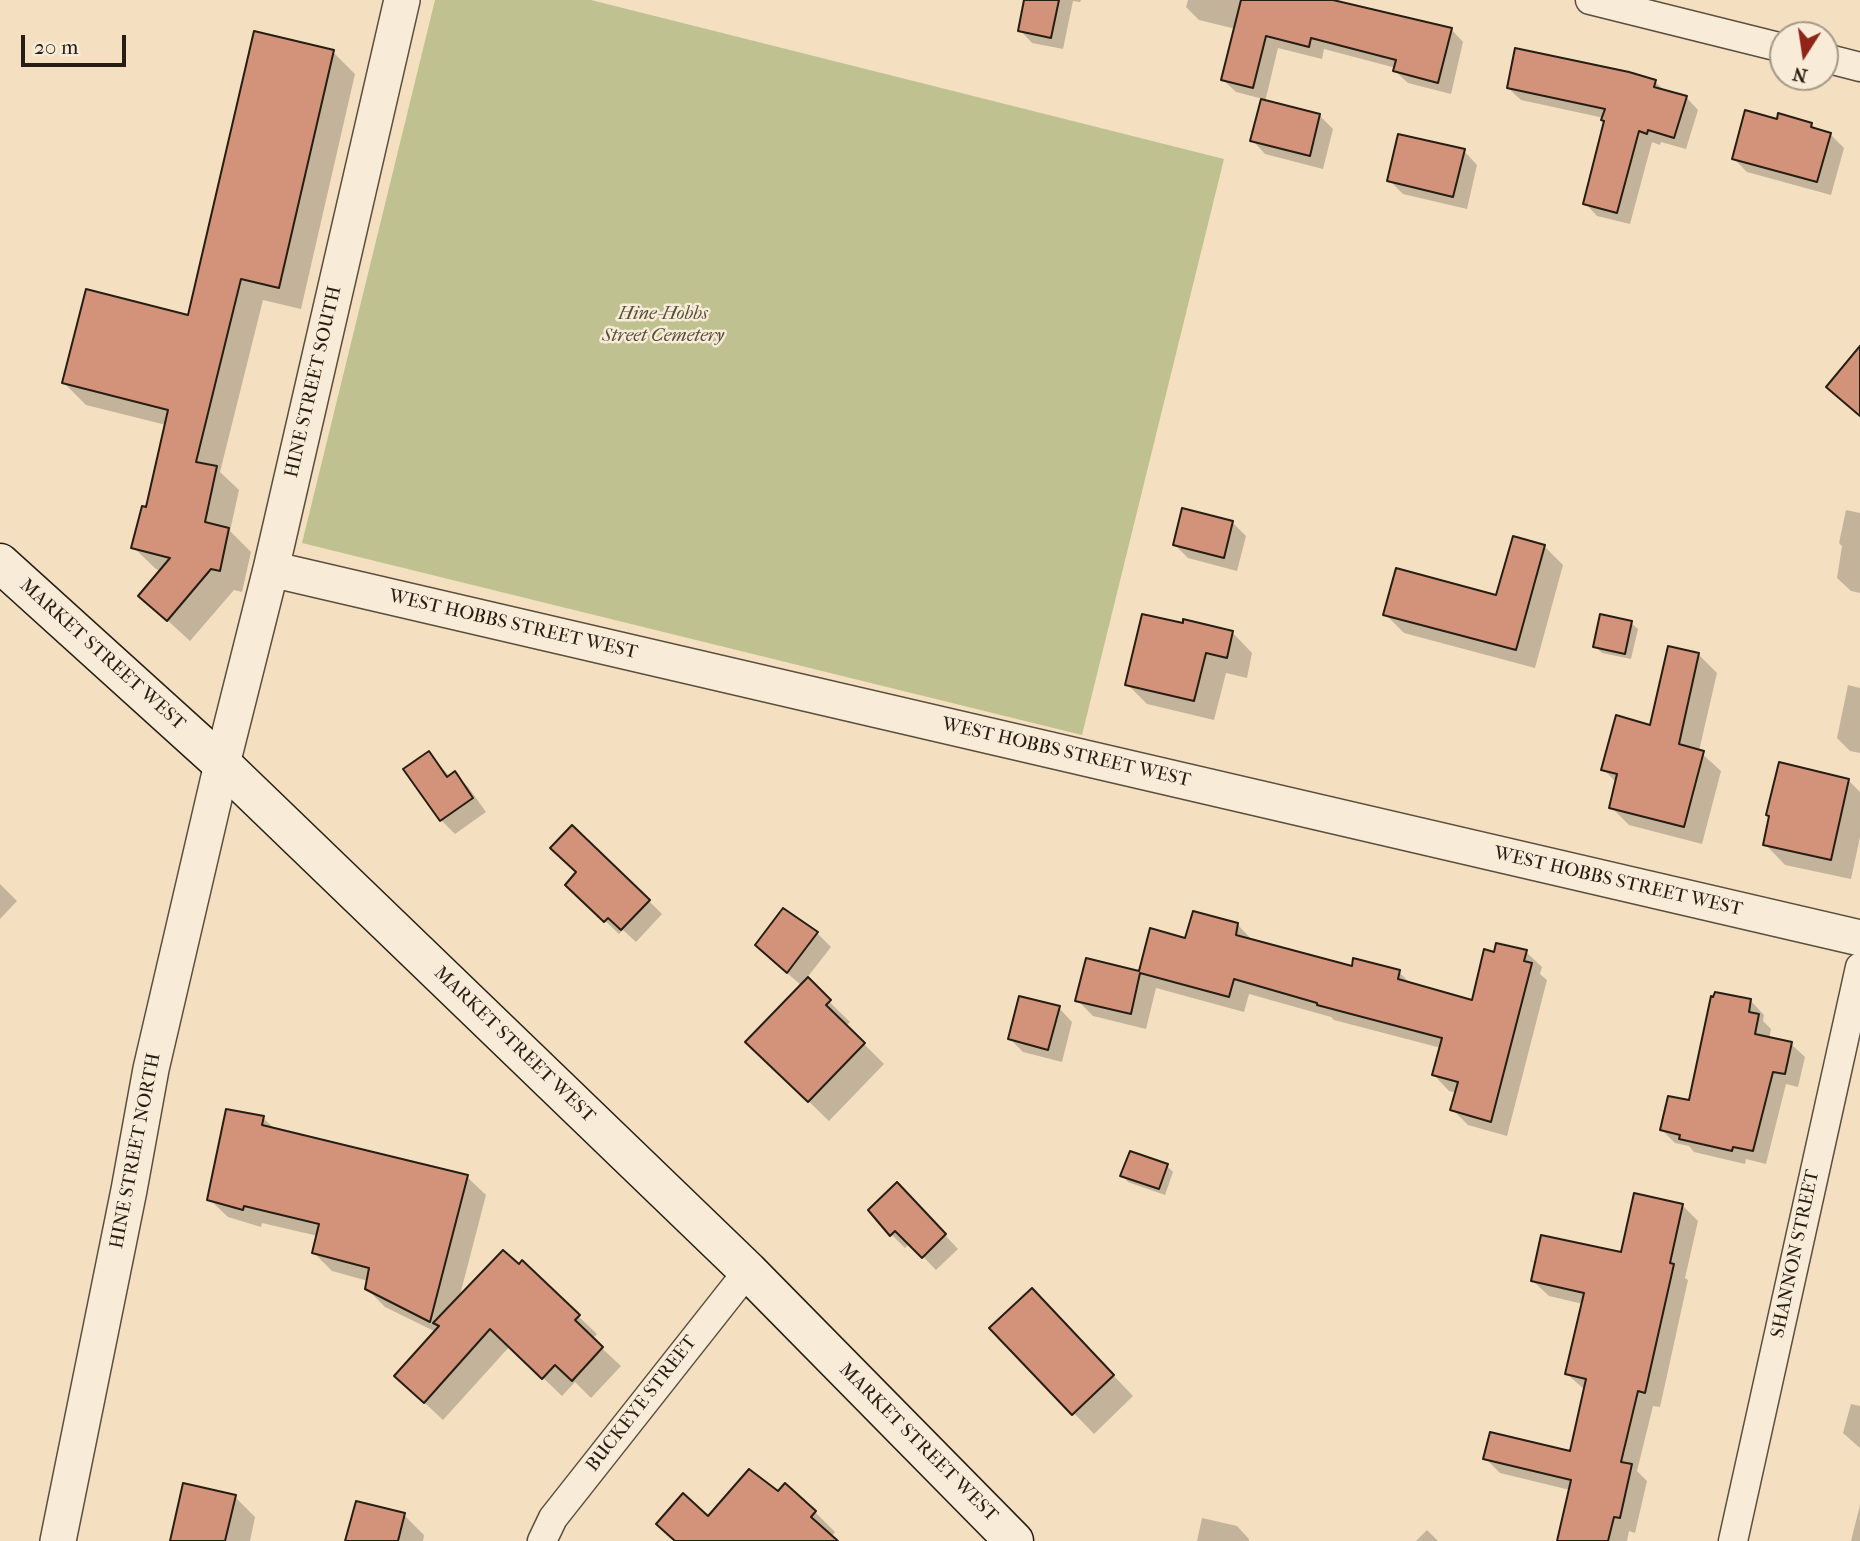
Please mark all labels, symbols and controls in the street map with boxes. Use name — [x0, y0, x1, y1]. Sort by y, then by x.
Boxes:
scale bar — [24, 21, 130, 65]
north arrow — [1769, 21, 1839, 91]
text: 20 m — [34, 35, 78, 59]
text: N — [1791, 62, 1809, 87]
street label: HINE STREET SOUTH — [281, 284, 347, 480]
park label: Hine-Hobbs Street Cemetery — [602, 303, 724, 347]
street label: MARKET STREET WEST — [14, 575, 190, 735]
street label: WEST HOBBS STREET WEST — [386, 585, 640, 665]
street label: WEST HOBBS STREET WEST — [939, 713, 1193, 793]
street label: WEST HOBBS STREET WEST — [1491, 842, 1745, 922]
street label: MARKET STREET WEST — [429, 962, 599, 1128]
street label: HINE STREET NORTH — [106, 1051, 166, 1251]
street label: SHANNON STREET — [1767, 1168, 1825, 1340]
street label: BUCKEYE STREET — [582, 1331, 702, 1477]
street label: MARKET STREET WEST — [834, 1359, 1002, 1527]

